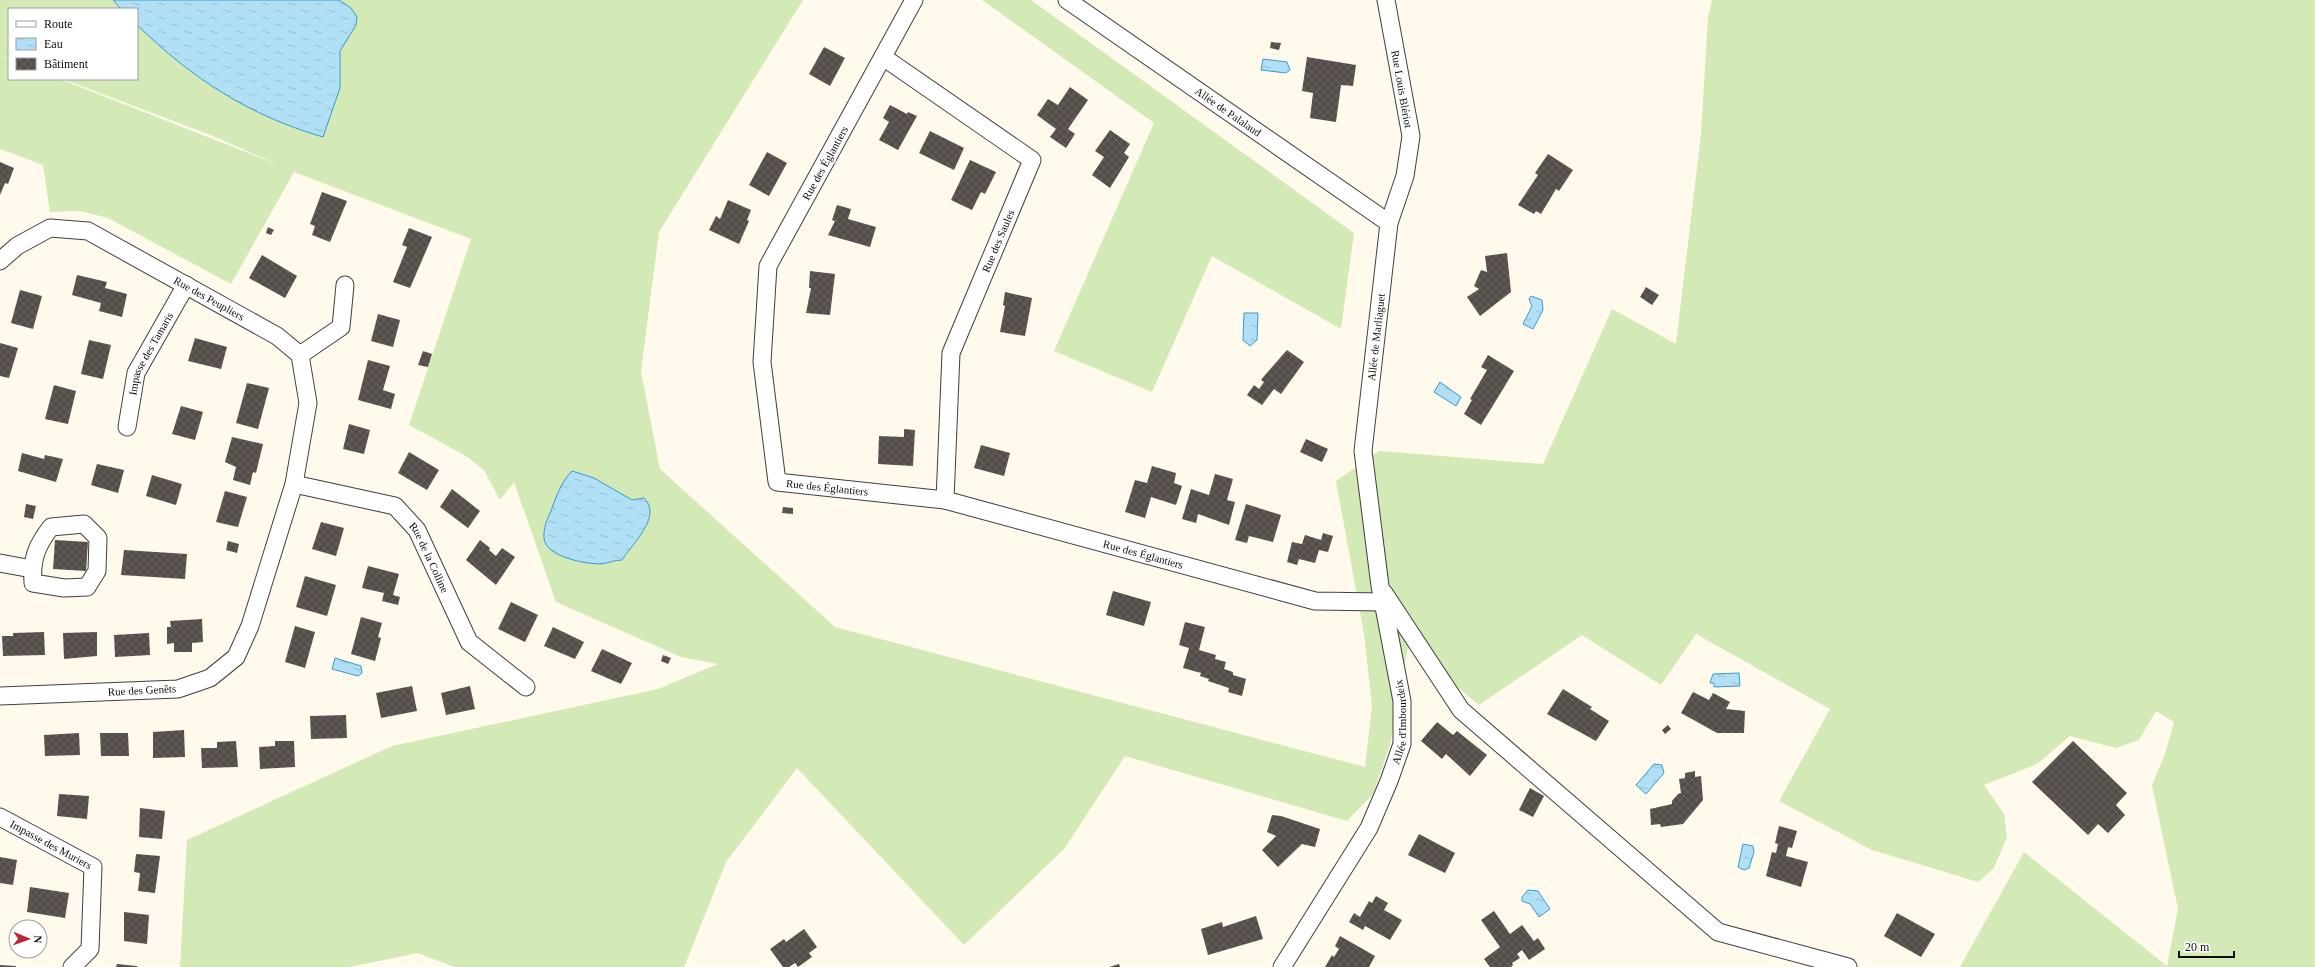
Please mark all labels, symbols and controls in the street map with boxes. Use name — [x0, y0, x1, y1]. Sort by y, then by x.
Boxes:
legend — [8, 8, 138, 80]
text: Route — [44, 17, 73, 31]
text: Eau — [44, 37, 63, 51]
street label: Rue Louis Blériot — [1389, 49, 1415, 129]
text: Bâtiment — [44, 57, 89, 71]
street label: Allée de Palalaud — [1193, 85, 1264, 139]
street label: Rue des Églantiers — [800, 124, 850, 202]
street label: Rue des Saules — [979, 208, 1017, 274]
street label: Rue des Peupliers — [172, 274, 247, 323]
street label: Allée de Marliaguet — [1365, 293, 1387, 382]
street label: Impasse des Tamaris — [126, 310, 175, 396]
street label: Rue des Églantiers — [785, 477, 869, 498]
street label: Rue de la Colline — [407, 520, 451, 595]
street label: Rue des Églantiers — [1102, 537, 1185, 571]
street label: Allée d'Imbourdeix — [1389, 678, 1408, 766]
street label: Rue des Genêts — [108, 682, 176, 698]
street label: Impasse des Muriers — [8, 818, 94, 871]
north arrow — [8, 919, 48, 959]
scale bar — [2179, 933, 2234, 959]
text: N — [32, 935, 44, 944]
text: 20 m — [2185, 940, 2210, 954]

